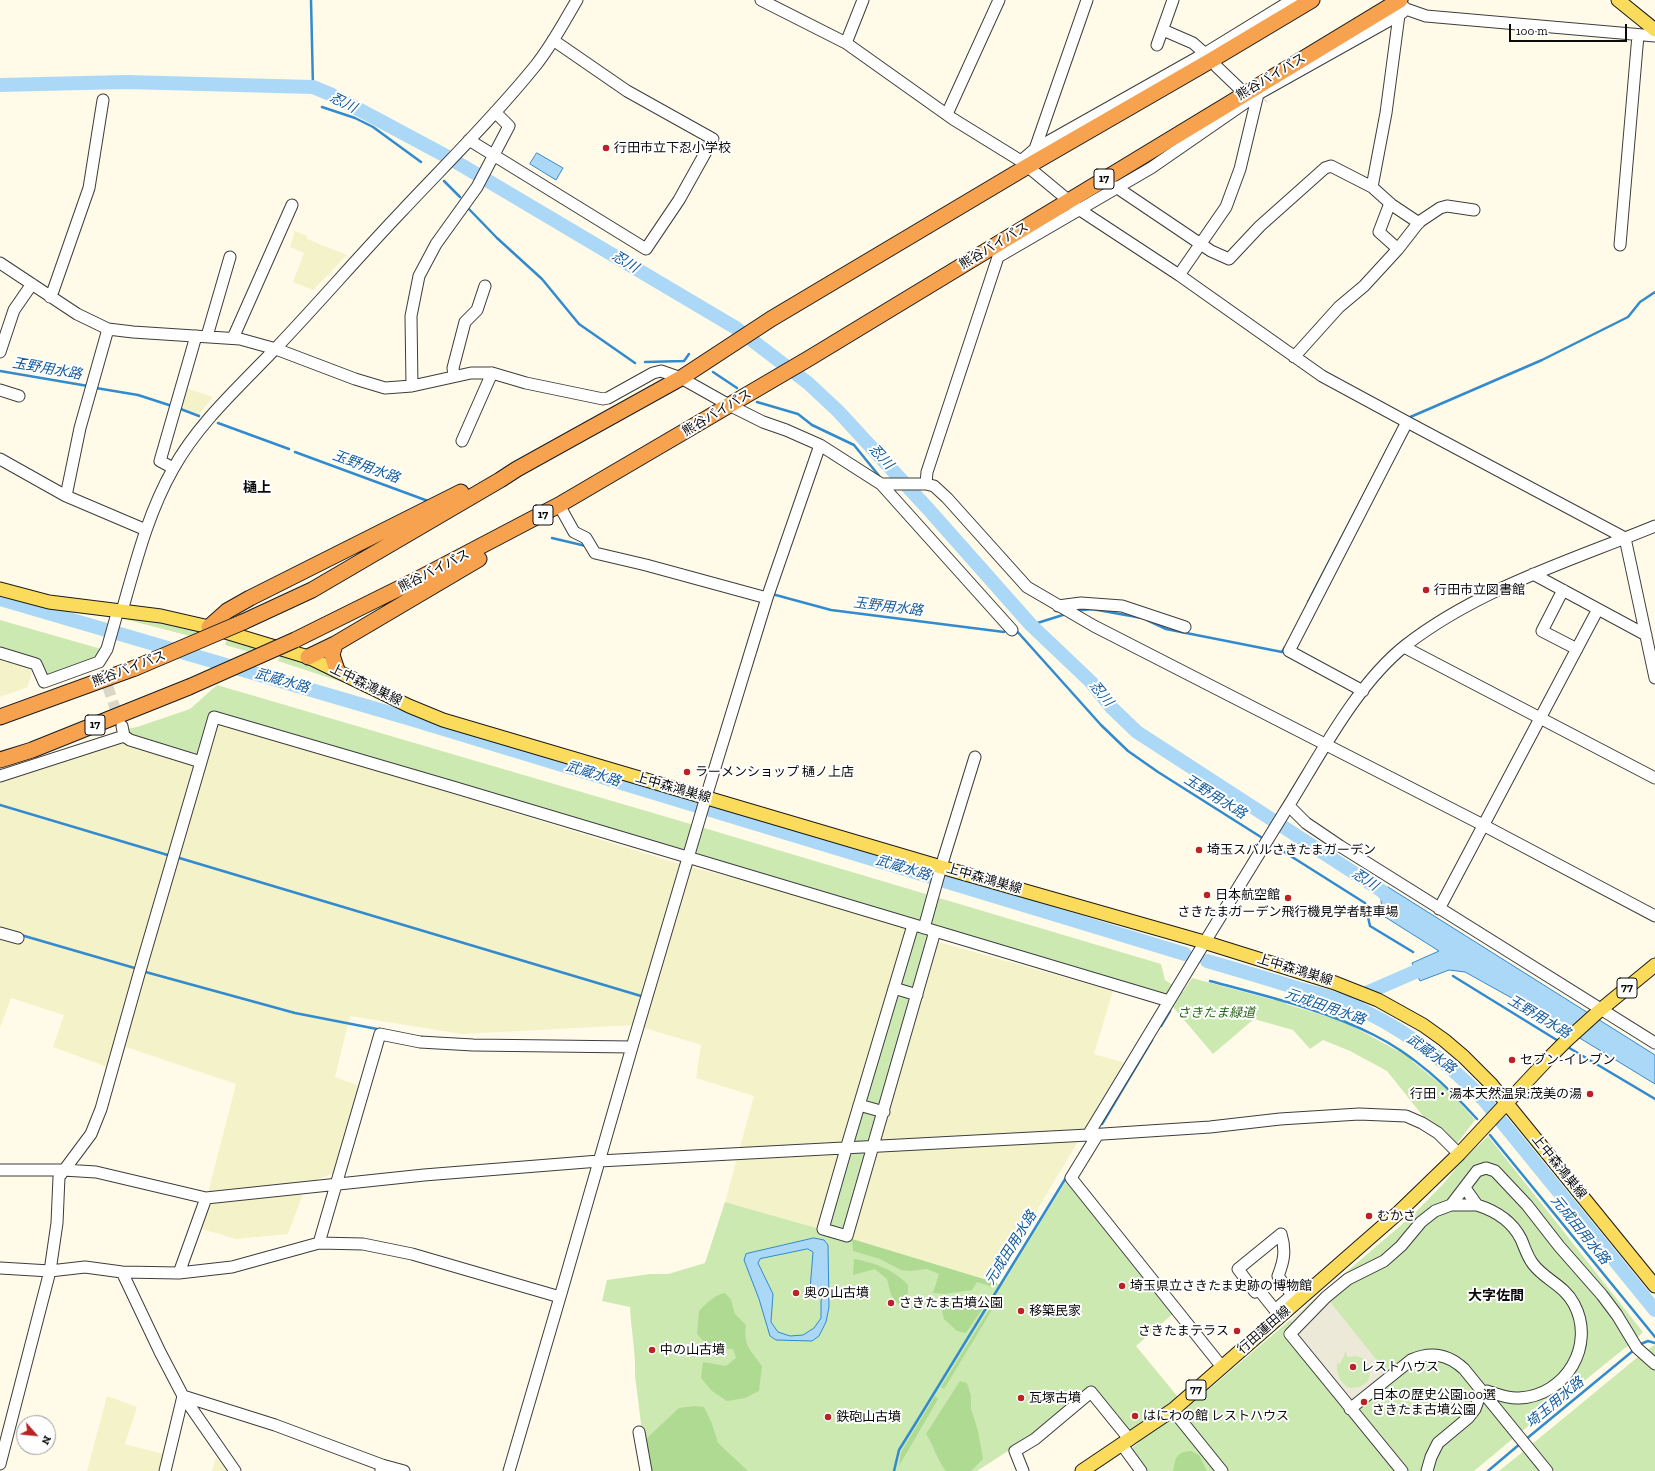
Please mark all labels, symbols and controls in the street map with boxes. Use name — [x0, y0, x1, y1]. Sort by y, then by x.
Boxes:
scale bar — [1511, 16, 1629, 42]
text: 100 m — [1516, 24, 1548, 38]
street label: 熊谷バイパス — [1234, 50, 1308, 104]
water label: 忍川 — [327, 89, 359, 117]
place label: 行田市立下忍小学校 — [614, 140, 731, 156]
marker: 行田市立下忍小学校 — [601, 143, 611, 153]
road number: 17 — [1094, 169, 1114, 189]
street label: 熊谷バイパス — [957, 219, 1031, 273]
water label: 忍川 — [609, 248, 641, 276]
water label: 玉野用水路 — [11, 355, 83, 383]
street label: 熊谷バイパス — [680, 386, 754, 440]
water label: 忍川 — [865, 441, 897, 473]
water label: 玉野用水路 — [330, 447, 402, 487]
district label: 樋上 — [243, 480, 271, 496]
road number: 17 — [533, 505, 553, 525]
street label: 熊谷バイパス — [396, 546, 472, 596]
place label: 行田市立図書館 — [1434, 582, 1525, 598]
marker: 行田市立図書館 — [1421, 585, 1431, 595]
water label: 玉野用水路 — [852, 594, 924, 620]
street label: 熊谷バイパス — [90, 648, 168, 690]
street label: 上中森鴻巣線 — [328, 661, 404, 709]
water label: 武蔵水路 — [253, 665, 311, 697]
water label: 忍川 — [1086, 678, 1116, 710]
road number: 17 — [85, 715, 105, 735]
water label: 武蔵水路 — [564, 758, 622, 790]
place label: ラーメンショップ 樋ノ上店 — [695, 764, 854, 780]
marker: ラーメンショップ 樋ノ上店 — [682, 767, 692, 777]
street label: 上中森鴻巣線 — [633, 770, 713, 806]
water label: 玉野用水路 — [1181, 771, 1249, 823]
place label: 埼玉スバルさきたまガーデン — [1207, 842, 1376, 858]
marker: 埼玉スバルさきたまガーデン — [1194, 845, 1204, 855]
water label: 武蔵水路 — [874, 852, 932, 884]
street label: 上中森鴻巣線 — [944, 861, 1024, 897]
water label: 忍川 — [1349, 865, 1381, 895]
place label: 日本航空館 — [1215, 887, 1280, 903]
marker: 日本航空館 — [1202, 890, 1212, 900]
marker: さきたまガーデン飛行機見学者駐車場 — [1283, 893, 1293, 903]
place label: さきたまガーデン飛行機見学者駐車場 — [1178, 904, 1398, 920]
street label: 上中森鴻巣線 — [1255, 951, 1335, 989]
road number: 77 — [1617, 978, 1637, 998]
water label: 元成田用水路 — [1283, 985, 1367, 1029]
water label: 玉野用水路 — [1505, 992, 1573, 1042]
park label: さきたま緑道 — [1177, 1005, 1255, 1021]
water label: 武蔵水路 — [1403, 1031, 1459, 1077]
place label: セブン-イレブン — [1520, 1052, 1616, 1068]
marker: セブン-イレブン — [1507, 1055, 1517, 1065]
place label: 行田・湯本天然温泉;茂美の湯 — [1410, 1086, 1582, 1102]
marker: 行田・湯本天然温泉;茂美の湯 — [1585, 1089, 1595, 1099]
street label: 上中森鴻巣線 — [1528, 1132, 1590, 1202]
water label: 元成田用水路 — [1547, 1192, 1613, 1268]
water label: 元成田用水路 — [982, 1208, 1040, 1288]
place label: むかさ — [1377, 1208, 1416, 1224]
marker: むかさ — [1364, 1211, 1374, 1221]
place label: 埼玉県立さきたま史跡の博物館 — [1130, 1278, 1312, 1294]
marker: 埼玉県立さきたま史跡の博物館 — [1117, 1281, 1127, 1291]
place label: 奥の山古墳 — [804, 1285, 869, 1301]
marker: 奥の山古墳 — [791, 1288, 801, 1298]
district label: 大字佐間 — [1468, 1288, 1524, 1304]
place label: さきたま古墳公園 — [899, 1295, 1003, 1311]
marker: さきたま古墳公園 — [886, 1298, 896, 1308]
place label: 移築民家 — [1029, 1303, 1081, 1319]
street label: 行田蓮田線 — [1234, 1303, 1294, 1357]
marker: 移築民家 — [1016, 1306, 1026, 1316]
place label: さきたまテラス — [1138, 1323, 1229, 1339]
marker: さきたまテラス — [1232, 1326, 1242, 1336]
place label: 中の山古墳 — [660, 1342, 725, 1358]
marker: 中の山古墳 — [647, 1345, 657, 1355]
place label: レストハウス — [1361, 1359, 1439, 1375]
marker: レストハウス — [1348, 1362, 1358, 1372]
water label: 埼玉用水路 — [1523, 1374, 1587, 1432]
road number: 77 — [1186, 1380, 1206, 1400]
place label: 日本の歴史公園100選 さきたま古墳公園 — [1372, 1387, 1496, 1418]
place label: 瓦塚古墳 — [1029, 1390, 1081, 1406]
marker: 瓦塚古墳 — [1016, 1393, 1026, 1403]
marker: 日本の歴史公園100選 さきたま古墳公園 — [1359, 1397, 1369, 1407]
place label: はにわの館 レストハウス — [1143, 1408, 1289, 1424]
place label: 鉄砲山古墳 — [836, 1409, 901, 1425]
marker: はにわの館 レストハウス — [1130, 1411, 1140, 1421]
marker: 鉄砲山古墳 — [823, 1412, 833, 1422]
north arrow — [16, 1415, 56, 1455]
text: N — [39, 1434, 54, 1447]

